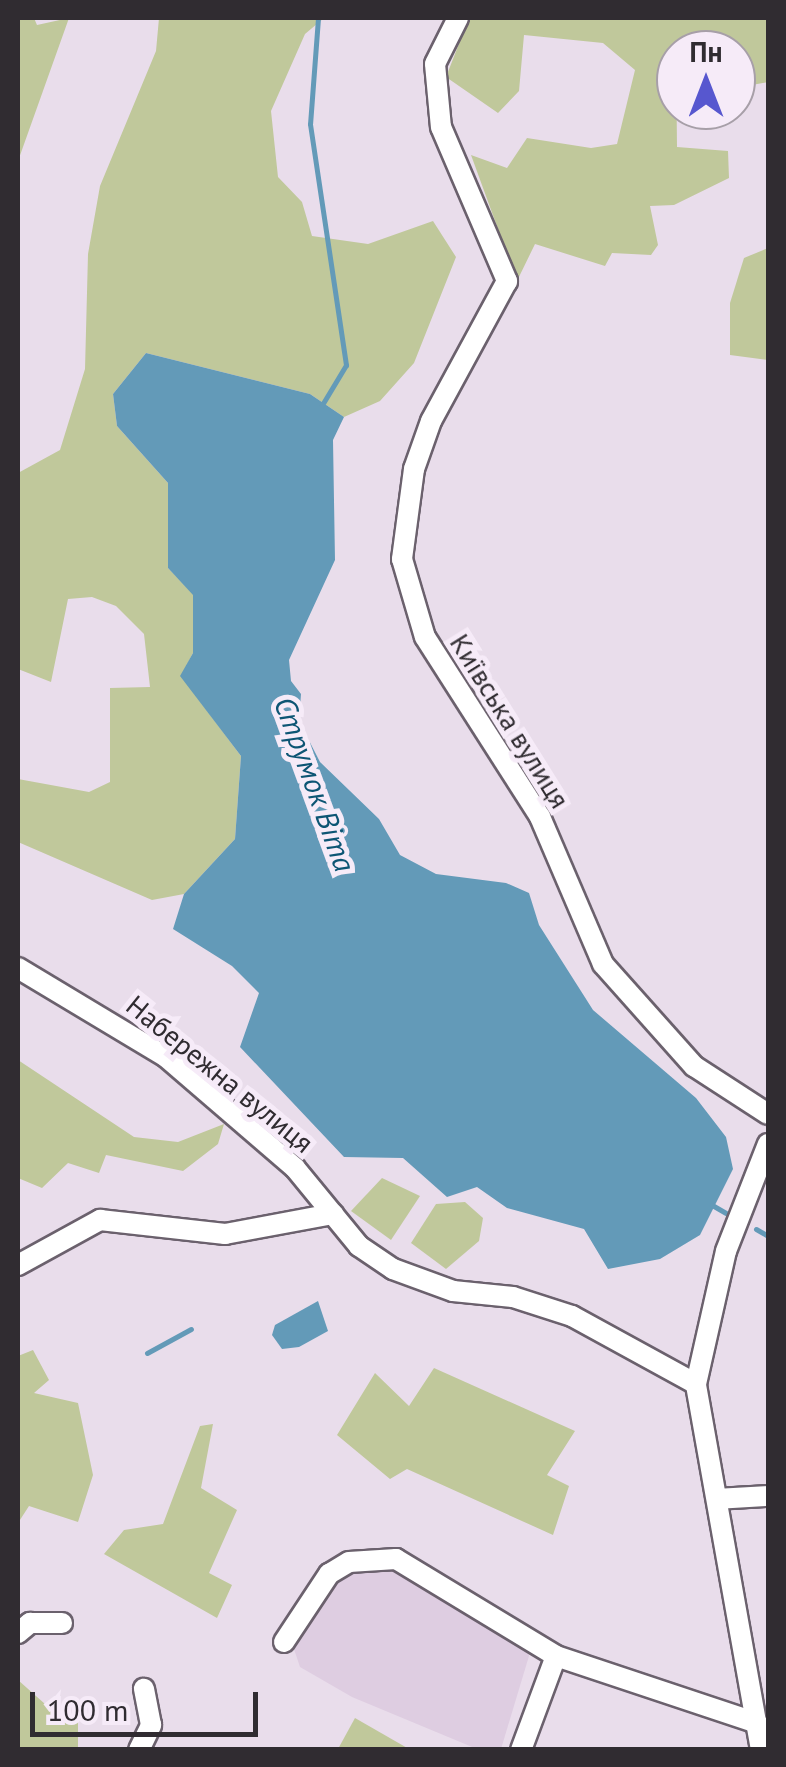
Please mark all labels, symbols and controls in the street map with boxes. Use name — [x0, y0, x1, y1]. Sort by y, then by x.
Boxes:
north arrow — [656, 30, 756, 130]
text: Пн — [690, 33, 722, 70]
street label: Київська вулиця — [443, 628, 577, 814]
water label: Струмок Віта — [267, 692, 363, 876]
street label: Набережна вулиця — [120, 988, 320, 1160]
scale bar — [35, 1672, 262, 1734]
text: 100 m — [47, 1690, 128, 1729]

